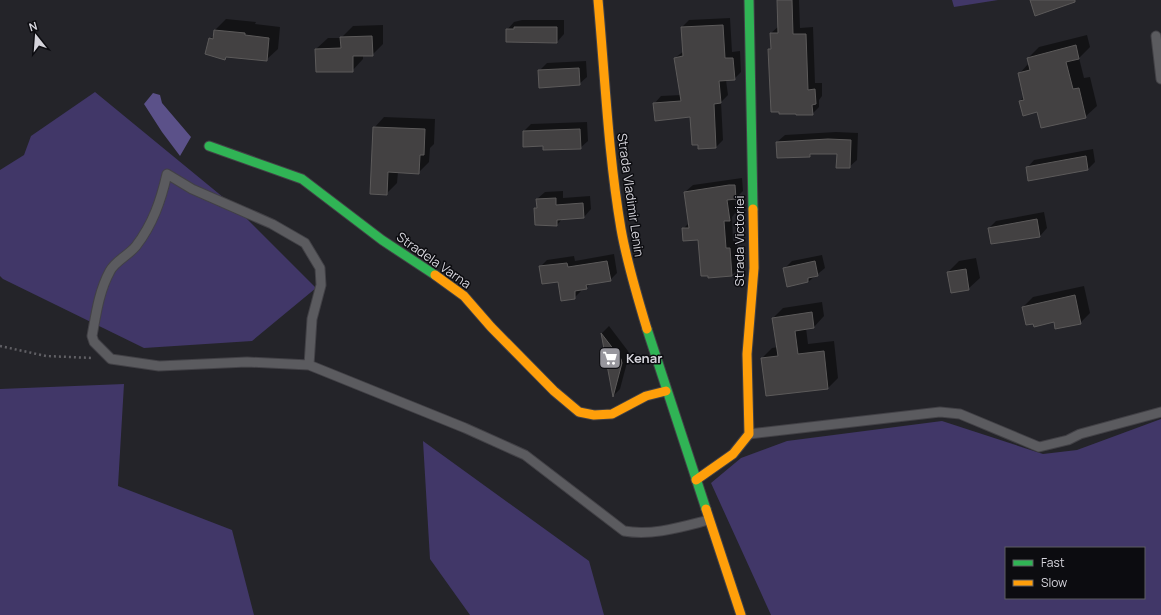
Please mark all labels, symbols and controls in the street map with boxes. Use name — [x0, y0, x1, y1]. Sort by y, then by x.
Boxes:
north arrow — [16, 16, 56, 56]
text: N — [27, 18, 39, 34]
street label: Strada Vladimir Lenin — [613, 132, 649, 258]
street label: Strada Victoriei — [730, 195, 748, 287]
street label: Stradela Varna — [393, 228, 475, 292]
supermarket icon: Kenar — [597, 345, 623, 371]
place label: Kenar — [626, 349, 662, 367]
legend — [1005, 547, 1145, 599]
text: Fast — [1041, 554, 1065, 571]
text: Slow — [1041, 574, 1067, 591]

